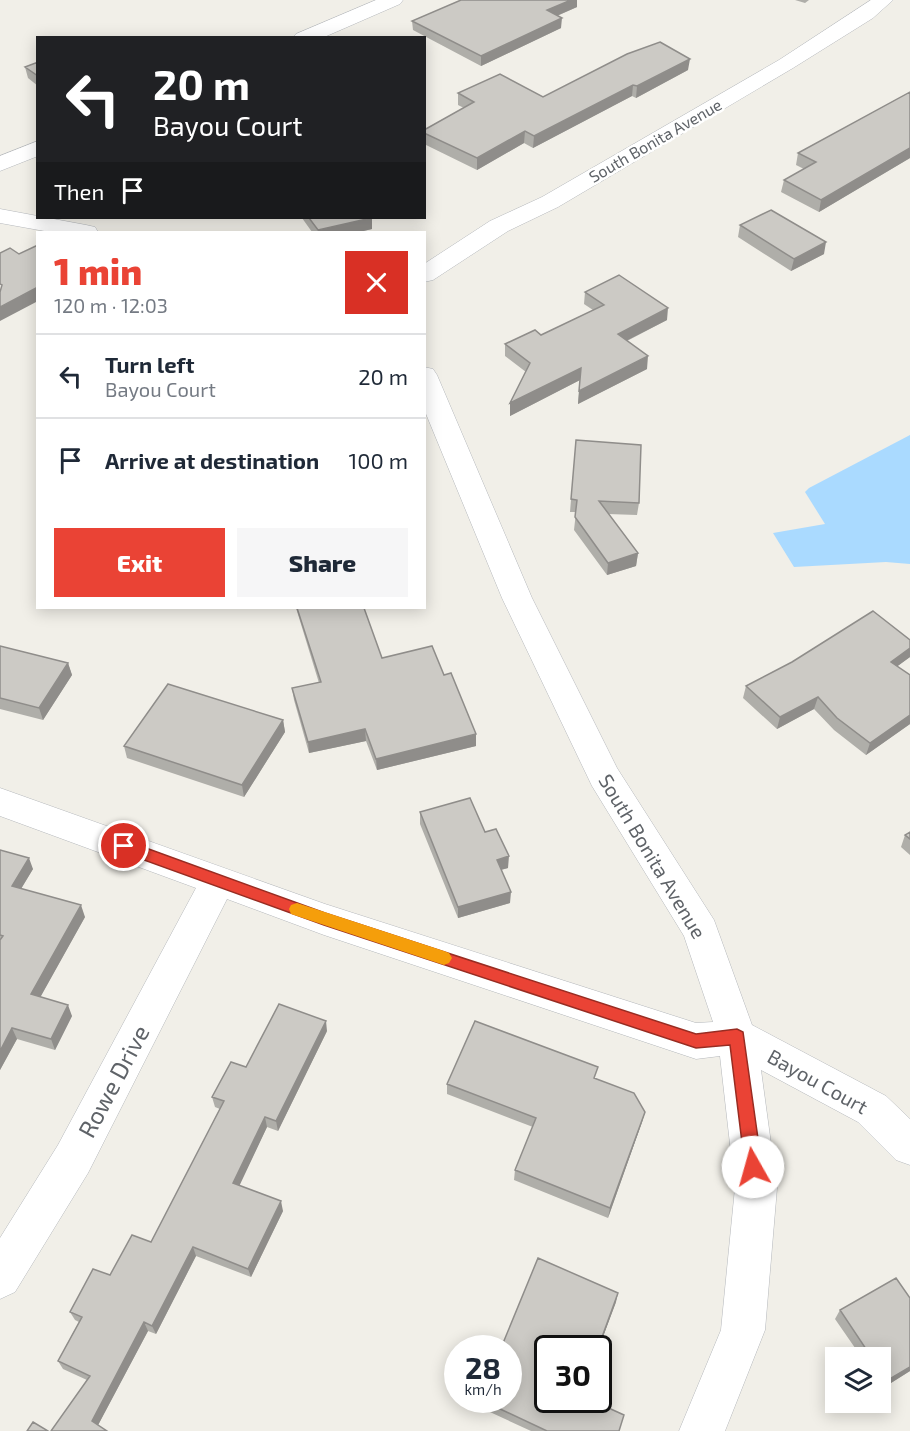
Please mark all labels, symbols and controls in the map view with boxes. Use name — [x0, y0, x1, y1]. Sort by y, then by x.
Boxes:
text: 20 m — [153, 58, 250, 108]
icon: left — [54, 60, 132, 138]
street label: South Bonita Avenue — [585, 94, 725, 186]
text: Bayou Court — [153, 109, 303, 141]
icon: arrive — [116, 174, 149, 207]
text: Then — [54, 178, 104, 204]
text: 1 min — [54, 249, 142, 292]
button: close — [345, 251, 408, 314]
text: 120 m · 12:03 — [54, 293, 168, 317]
text: Turn left — [105, 351, 194, 377]
icon: left — [54, 360, 87, 393]
text: 20 m — [358, 363, 408, 389]
text: Bayou Court — [105, 377, 216, 401]
icon: arrive — [54, 444, 87, 477]
text: Arrive at destination — [105, 447, 319, 473]
text: 100 m — [349, 447, 408, 473]
button: Exit — [54, 528, 225, 597]
button: Share — [237, 528, 408, 597]
street label: South Bonita Avenue — [594, 769, 712, 943]
pin — [98, 820, 149, 871]
icon: arrive — [107, 829, 140, 862]
street label: Rowe Drive — [71, 1020, 155, 1142]
street label: Bayou Court — [764, 1044, 873, 1119]
position arrow — [721, 1135, 785, 1199]
speed limit sign: 30 — [534, 1335, 612, 1413]
map controls — [825, 1347, 891, 1413]
button: layers — [825, 1347, 891, 1413]
text: 28 — [465, 1349, 501, 1385]
text: km/h — [464, 1380, 502, 1398]

